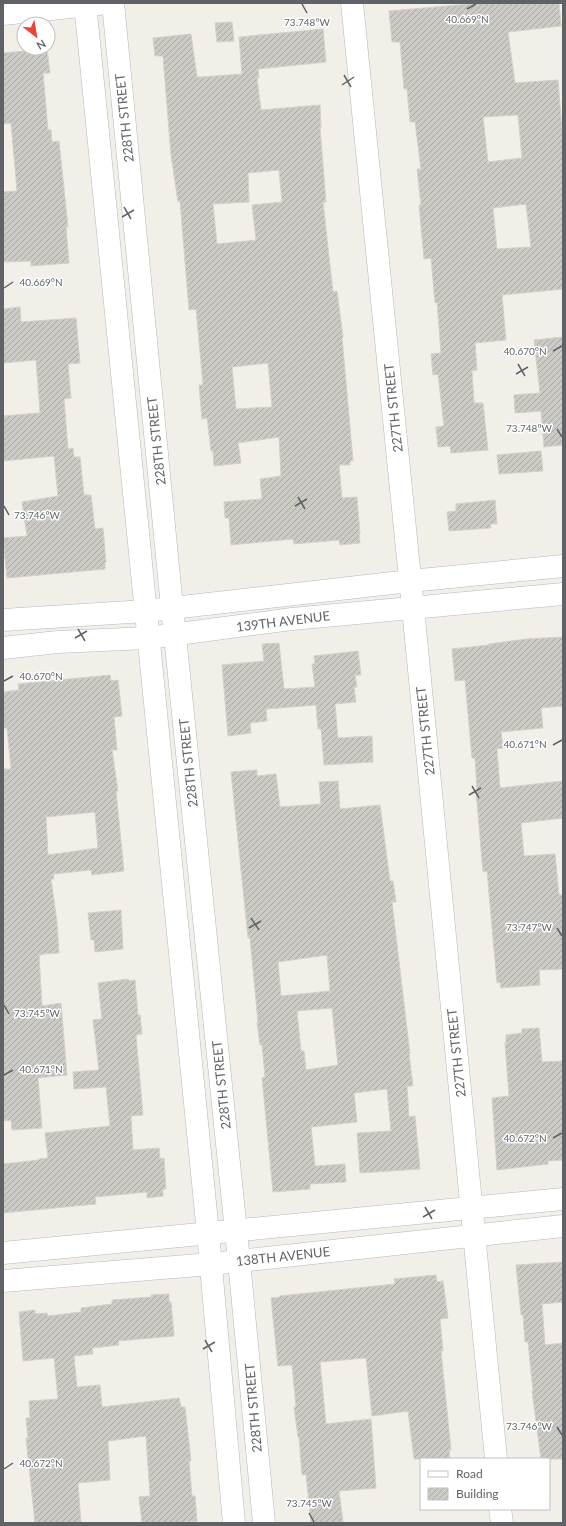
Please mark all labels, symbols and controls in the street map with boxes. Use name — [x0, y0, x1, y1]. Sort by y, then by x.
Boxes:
text: 40.669°N — [445, 13, 489, 25]
north arrow — [16, 16, 56, 56]
text: 73.748°W — [284, 16, 331, 28]
text: N — [34, 37, 48, 53]
street label: 228TH STREET — [111, 73, 137, 163]
text: 40.669°N — [19, 276, 63, 288]
text: 40.670°N — [503, 345, 547, 357]
street label: 227TH STREET — [380, 363, 406, 453]
street label: 228TH STREET — [143, 396, 169, 486]
text: 73.748°W — [506, 422, 553, 434]
text: 73.746°W — [14, 509, 61, 521]
street label: 139TH AVENUE — [235, 607, 331, 635]
text: 40.670°N — [19, 670, 63, 682]
street label: 227TH STREET — [412, 686, 438, 776]
street label: 228TH STREET — [175, 718, 201, 808]
text: 40.671°N — [503, 738, 547, 750]
text: 73.747°W — [506, 921, 553, 933]
text: 73.745°W — [14, 1007, 61, 1019]
street label: 227TH STREET — [443, 1008, 469, 1098]
street label: 228TH STREET — [208, 1040, 234, 1130]
text: 40.671°N — [19, 1063, 63, 1075]
text: 40.672°N — [503, 1132, 547, 1144]
street label: 138TH AVENUE — [235, 1243, 331, 1269]
street label: 228TH STREET — [241, 1363, 265, 1453]
text: 73.746°W — [506, 1420, 553, 1432]
text: 40.672°N — [19, 1457, 63, 1469]
legend — [420, 1458, 550, 1510]
text: Road — [456, 1466, 483, 1481]
text: Building — [456, 1486, 499, 1501]
text: 73.745°W — [286, 1497, 333, 1509]

